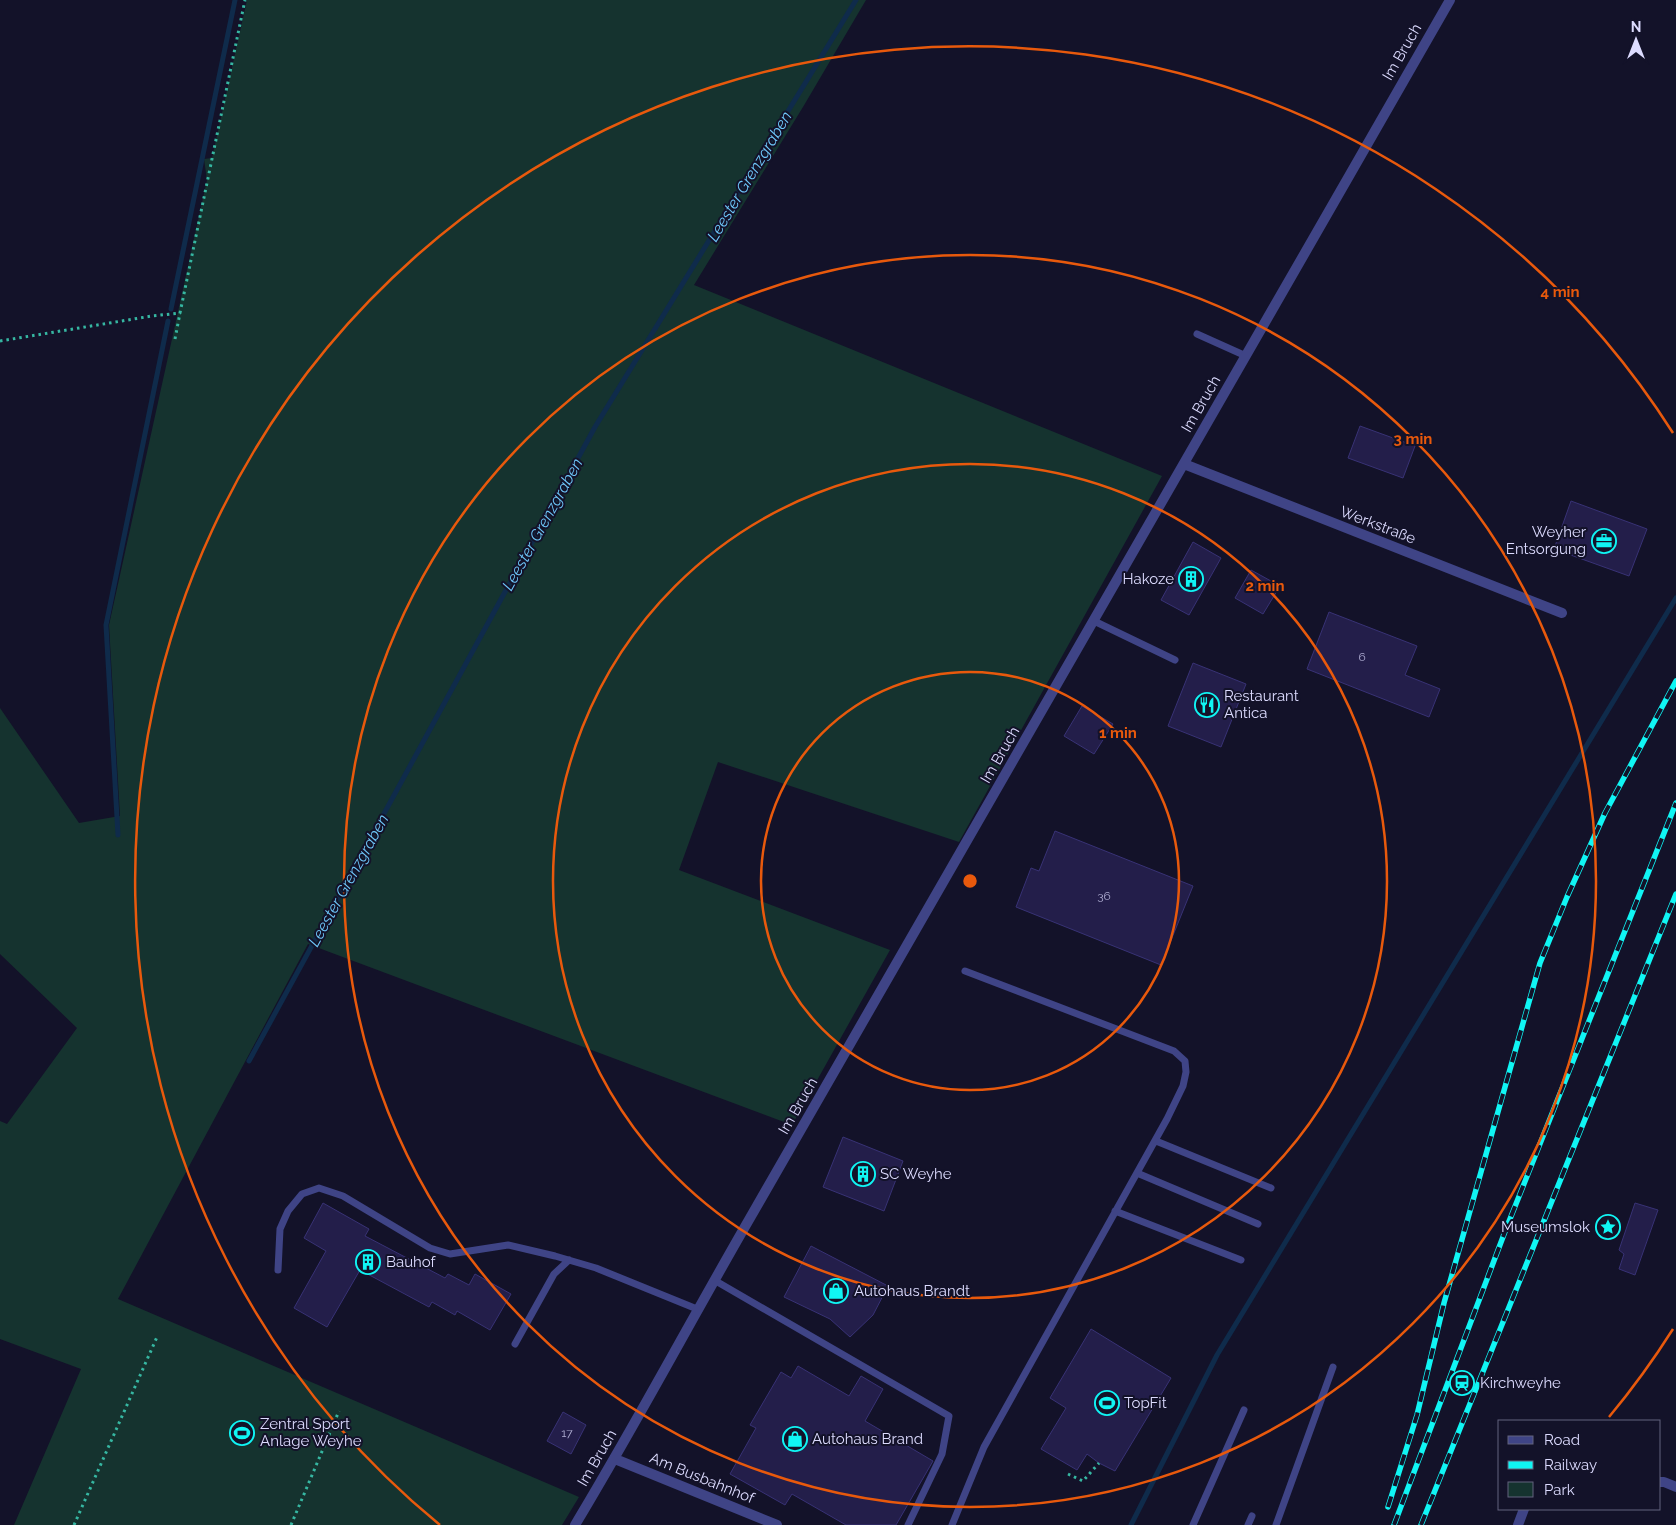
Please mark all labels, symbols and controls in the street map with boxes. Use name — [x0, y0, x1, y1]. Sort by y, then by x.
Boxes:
north arrow — [1611, 15, 1661, 65]
text: N — [1631, 19, 1641, 35]
street label: Im Bruch — [1379, 20, 1425, 84]
water label: Leester Grenzgraben — [703, 108, 796, 245]
text: 4 min — [1540, 283, 1580, 301]
street label: Im Bruch — [1178, 372, 1224, 436]
text: 3 min — [1394, 430, 1432, 448]
water label: Leester Grenzgraben — [498, 455, 587, 594]
street label: Werkstraße — [1338, 502, 1418, 548]
place label: Weyher Entsorgung — [1506, 523, 1587, 558]
office icon: Weyher Entsorgung — [1591, 528, 1617, 554]
building icon: Hakoze — [1178, 566, 1204, 592]
place label: Hakoze — [1123, 570, 1174, 588]
text: 2 min — [1246, 577, 1284, 595]
house number: 6 — [1358, 650, 1366, 664]
place label: Restaurant Antica — [1224, 687, 1299, 722]
restaurant icon: Restaurant Antica — [1194, 692, 1220, 718]
street label: Im Bruch — [977, 723, 1023, 787]
text: 1 min — [1099, 724, 1137, 742]
water label: Leester Grenzgraben — [304, 811, 393, 950]
centre of rings — [961, 872, 979, 890]
house number: 36 — [1097, 889, 1111, 903]
street label: Im Bruch — [775, 1074, 821, 1138]
building icon: SC Weyhe — [850, 1161, 876, 1187]
place label: SC Weyhe — [880, 1165, 952, 1183]
place icon: Museumslok — [1595, 1214, 1621, 1240]
place label: Museumslok — [1501, 1218, 1590, 1236]
building icon: Bauhof — [355, 1249, 381, 1275]
place label: Bauhof — [386, 1253, 437, 1271]
shop icon: Autohaus Brandt — [823, 1278, 849, 1304]
place label: Autohaus Brandt — [854, 1282, 970, 1300]
station icon: Kirchweyhe — [1449, 1370, 1475, 1396]
place label: Kirchweyhe — [1480, 1374, 1561, 1392]
sports icon: TopFit — [1094, 1390, 1120, 1416]
place label: TopFit — [1124, 1394, 1167, 1412]
place label: Zentral Sport Anlage Weyhe — [260, 1415, 362, 1450]
sports icon: Zentral Sport Anlage Weyhe — [229, 1420, 255, 1446]
legend — [1498, 1420, 1661, 1510]
house number: 17 — [561, 1426, 573, 1440]
street label: Im Bruch — [574, 1426, 620, 1490]
shop icon: Autohaus Brand — [782, 1426, 808, 1452]
place label: Autohaus Brand — [812, 1430, 923, 1448]
text: Road — [1544, 1431, 1580, 1449]
street label: Am Busbahnhof — [647, 1449, 758, 1508]
text: Railway — [1544, 1456, 1597, 1474]
text: Park — [1544, 1481, 1575, 1499]

